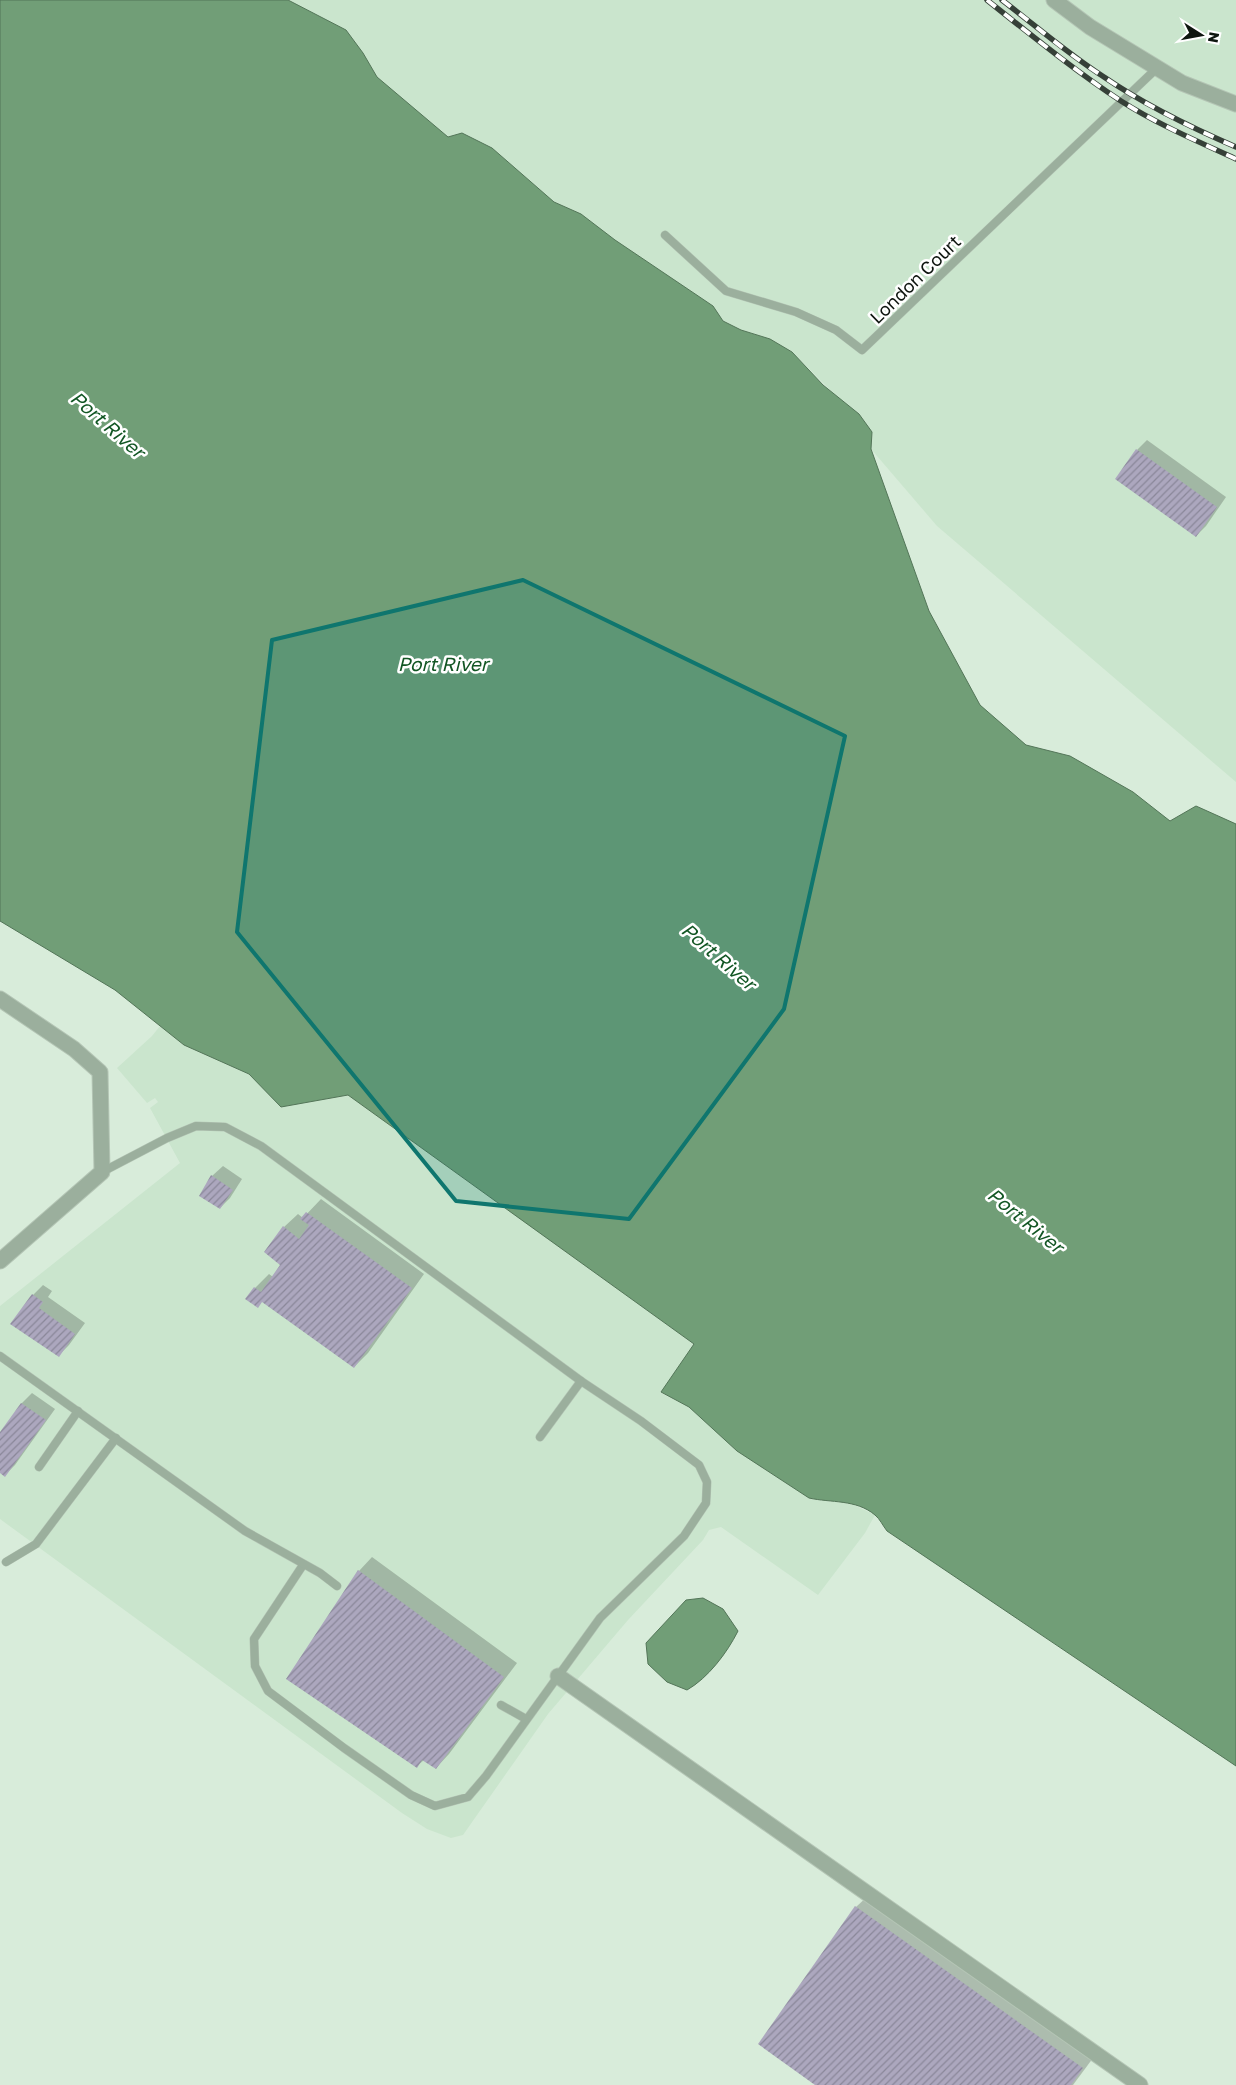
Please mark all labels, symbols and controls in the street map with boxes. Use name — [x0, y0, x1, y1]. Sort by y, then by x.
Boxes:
north arrow — [1176, 10, 1226, 60]
text: N — [1205, 31, 1224, 44]
street label: London Court — [865, 230, 965, 328]
water label: Port River — [66, 386, 152, 464]
water label: Port River — [398, 652, 491, 675]
water label: Port River — [677, 918, 763, 996]
water label: Port River — [984, 1183, 1070, 1259]

